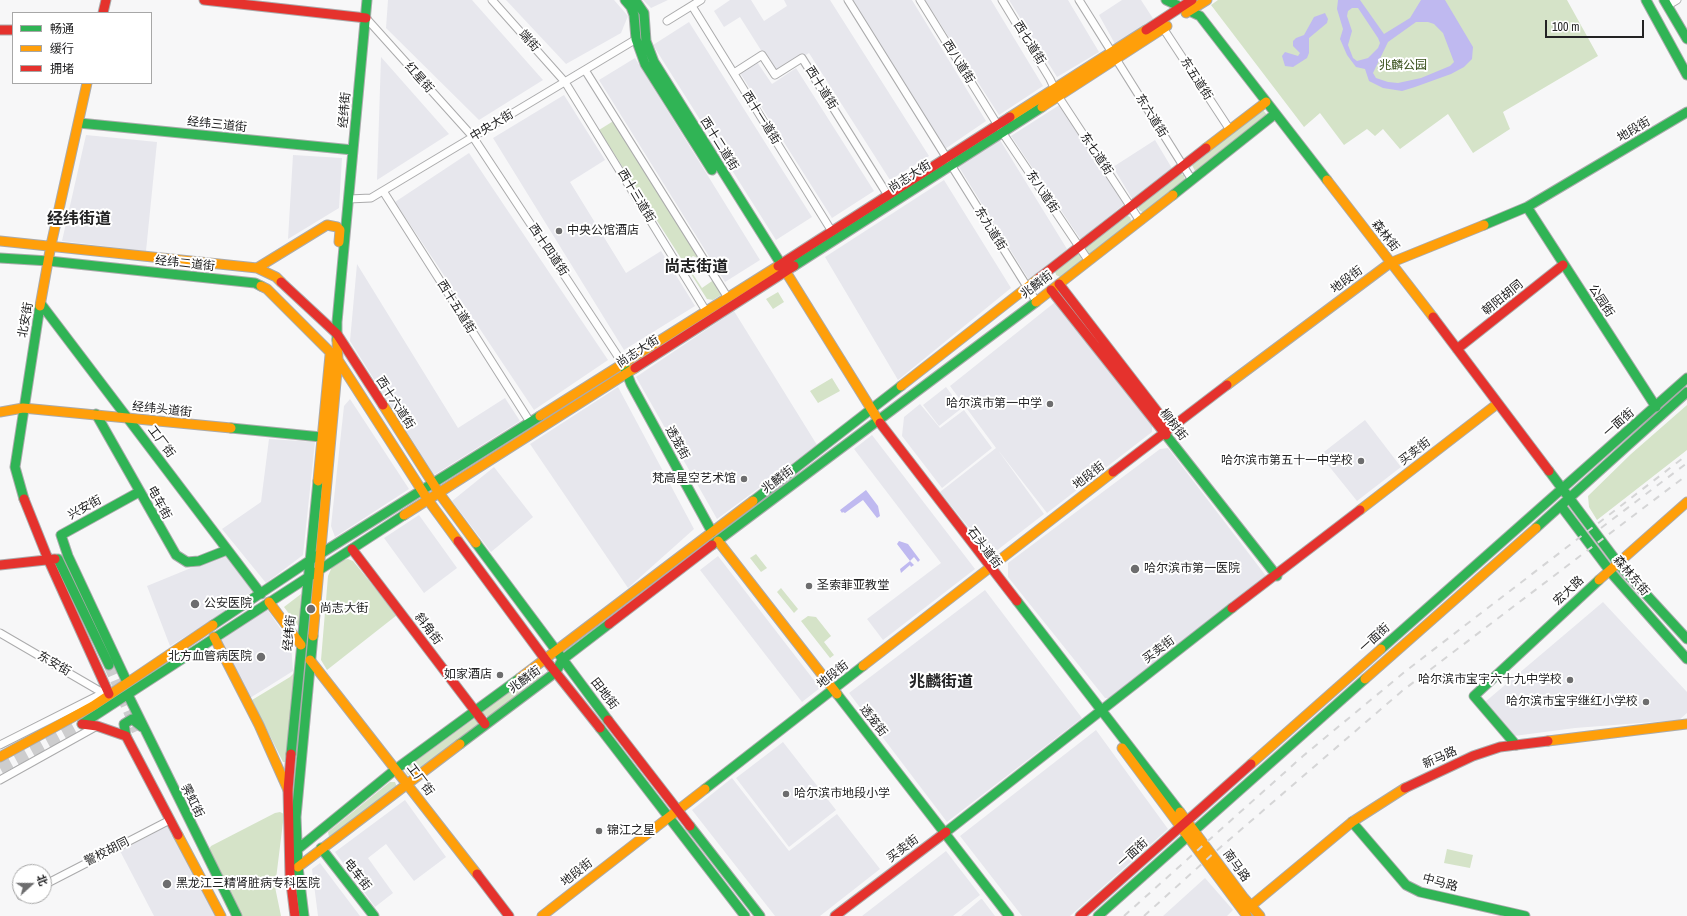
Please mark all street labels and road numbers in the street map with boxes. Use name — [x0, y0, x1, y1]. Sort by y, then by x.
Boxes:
street label: 西七道街 — [1010, 19, 1048, 67]
street label: 端街 — [516, 27, 542, 55]
street label: 西八道街 — [939, 38, 977, 86]
street label: 东五道街 — [1177, 55, 1215, 103]
street label: 红星街 — [402, 60, 436, 96]
street label: 西十道街 — [802, 64, 840, 112]
street label: 西十一道街 — [739, 89, 783, 147]
street label: 经纬街 — [336, 91, 354, 129]
street label: 东六道街 — [1132, 92, 1170, 140]
street label: 中央大街 — [468, 107, 516, 145]
street label: 经纬三道街 — [186, 115, 248, 135]
street label: 西十二道街 — [697, 115, 741, 173]
street label: 地段街 — [1615, 115, 1653, 145]
street label: 东七道街 — [1077, 130, 1115, 178]
street label: 尚志大街 — [886, 158, 934, 196]
street label: 西十三道街 — [614, 167, 658, 225]
street label: 东八道街 — [1023, 168, 1061, 216]
street label: 东九道街 — [971, 205, 1009, 253]
street label: 森林街 — [1368, 217, 1402, 255]
street label: 西十四道街 — [525, 221, 571, 279]
street label: 经纬二道街 — [154, 254, 216, 274]
street label: 地段街 — [1328, 263, 1366, 297]
street label: 兆麟街 — [1018, 268, 1056, 302]
street label: 朝阳胡同 — [1480, 277, 1526, 319]
street label: 西十五道街 — [434, 278, 478, 336]
street label: 公园街 — [1585, 282, 1617, 320]
street label: 北安街 — [16, 301, 36, 339]
street label: 尚志大街 — [614, 333, 662, 371]
street label: 西十六道街 — [373, 374, 417, 432]
street label: 经纬头道街 — [131, 400, 193, 420]
street label: 柳树街 — [1156, 406, 1190, 444]
street label: 一面街 — [1601, 406, 1637, 440]
street label: 工厂街 — [144, 423, 178, 461]
street label: 透笼街 — [662, 424, 692, 462]
street label: 买卖街 — [1396, 435, 1434, 469]
street label: 地段街 — [1070, 459, 1108, 493]
street label: 兆麟街 — [759, 463, 797, 497]
street label: 电车街 — [144, 484, 174, 522]
street label: 兴安街 — [66, 493, 104, 523]
street label: 石头道街 — [964, 524, 1004, 572]
street label: 森林东街 — [1610, 553, 1652, 599]
street label: 宏大路 — [1551, 573, 1587, 609]
street label: 斜角街 — [411, 610, 445, 648]
street label: 经纬街 — [281, 614, 299, 652]
street label: 一面街 — [1357, 621, 1393, 655]
street label: 买卖街 — [1140, 633, 1178, 667]
street label: 东安街 — [35, 649, 73, 679]
street label: 地段街 — [814, 658, 852, 692]
street label: 兆麟街 — [506, 664, 544, 696]
street label: 田地街 — [587, 675, 621, 713]
street label: 透笼街 — [856, 702, 890, 740]
street label: 新马路 — [1421, 744, 1459, 772]
street label: 工厂街 — [403, 761, 437, 799]
street label: 霁虹街 — [177, 782, 207, 820]
street label: 买卖街 — [884, 832, 922, 866]
street label: 警校胡同 — [82, 835, 132, 869]
street label: 一面街 — [1115, 836, 1151, 870]
street label: 南马路 — [1220, 847, 1252, 885]
street label: 电车街 — [340, 856, 374, 894]
street label: 地段街 — [558, 856, 596, 890]
street label: 中马路 — [1421, 871, 1459, 895]

